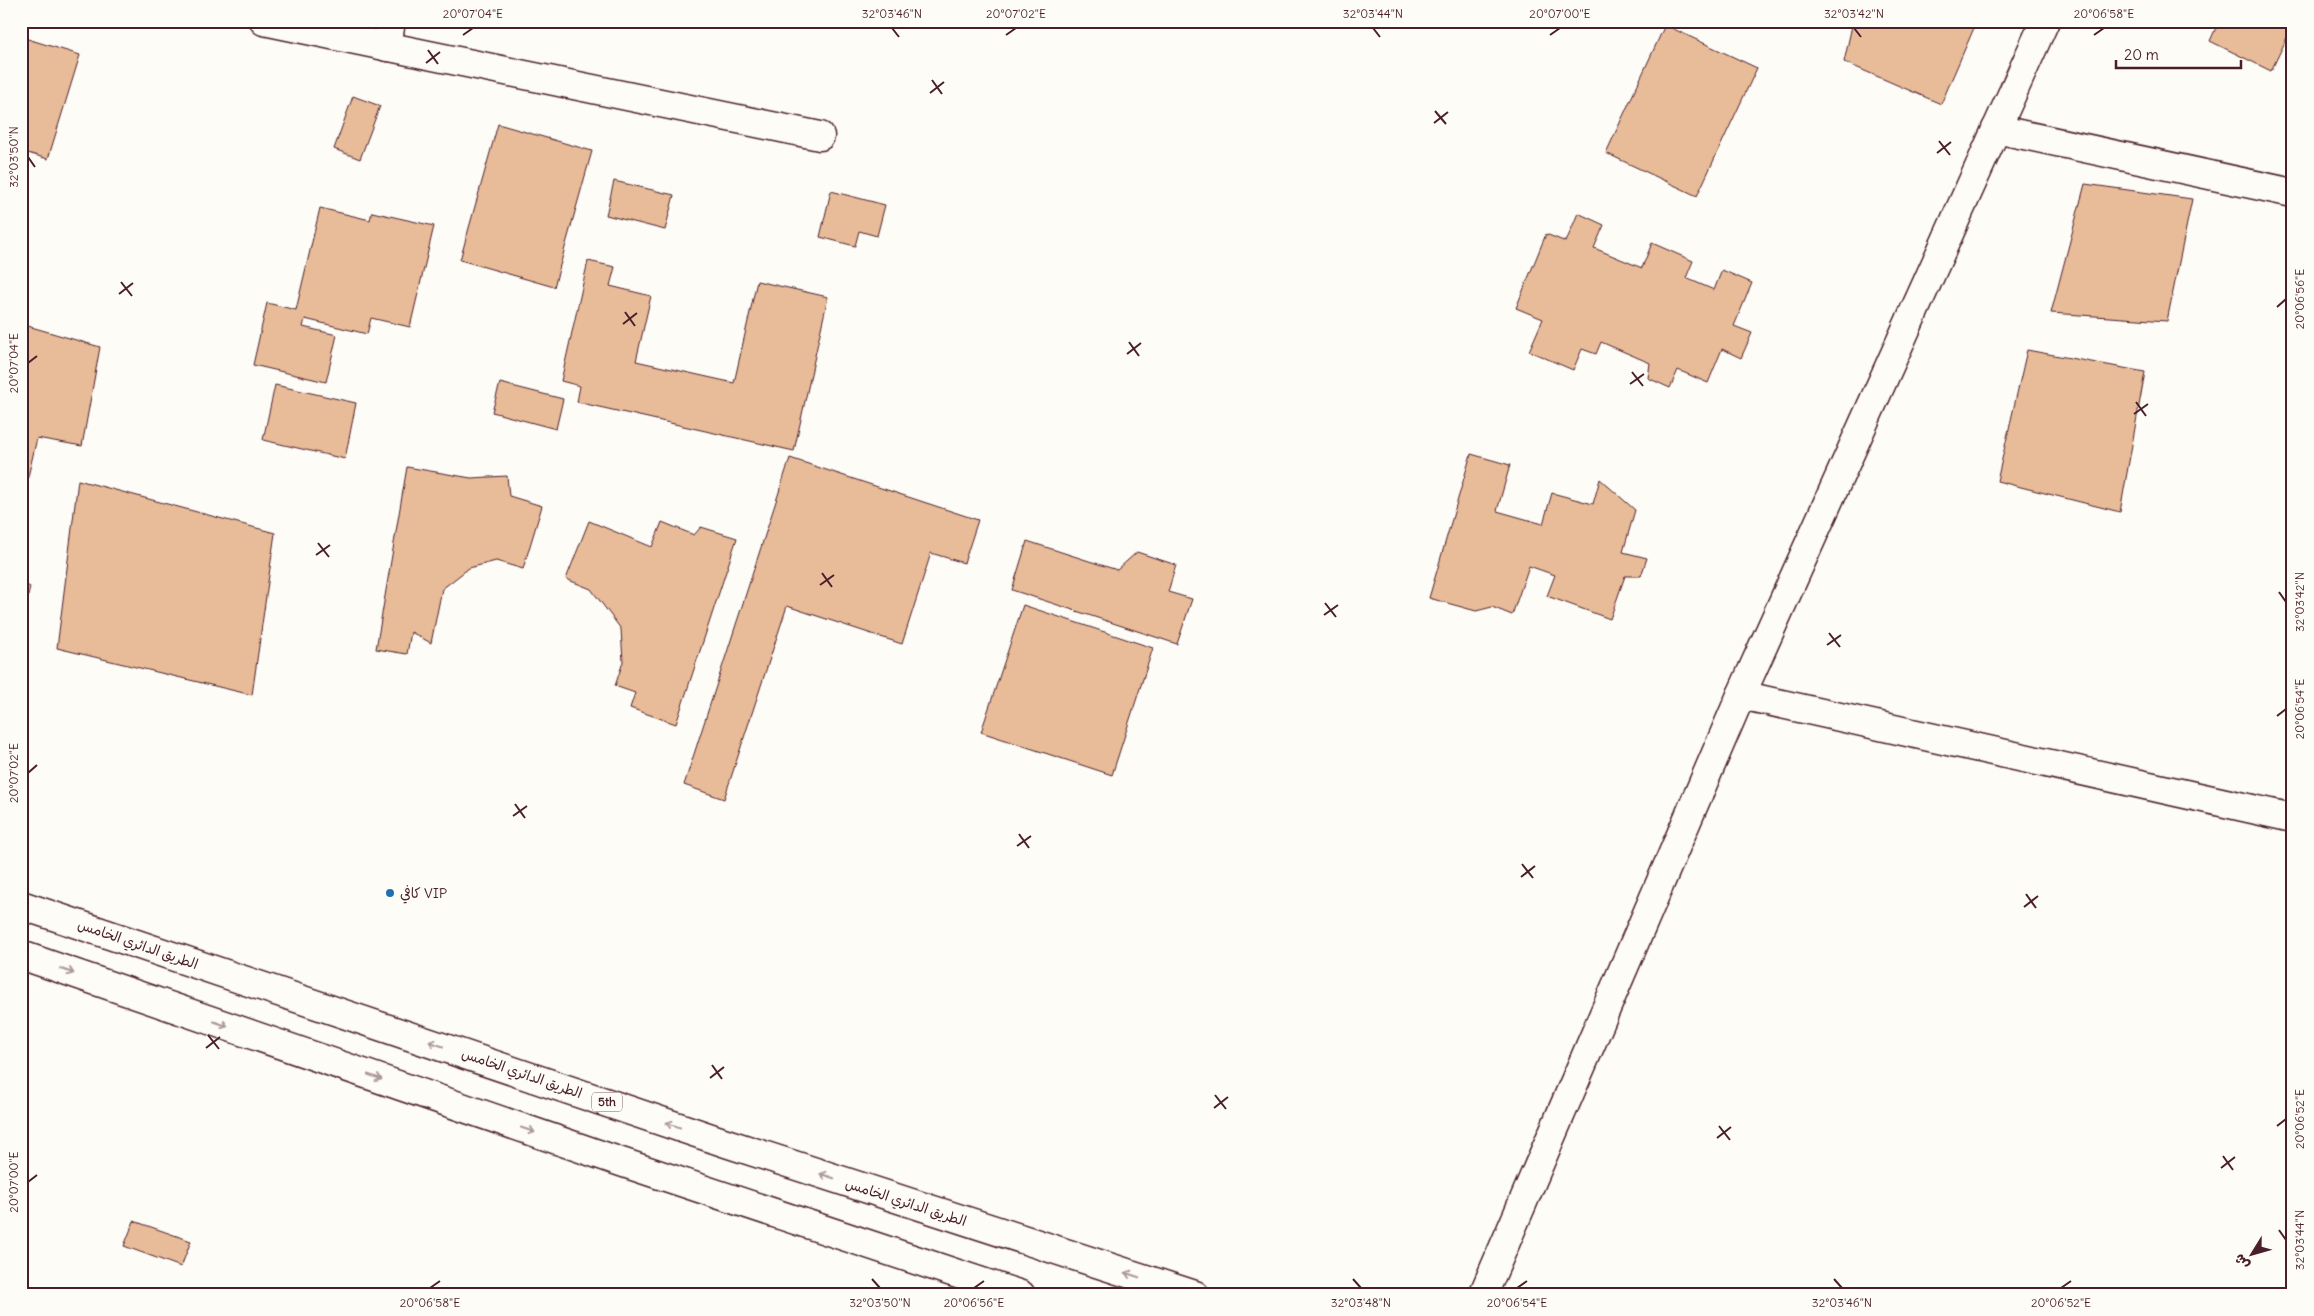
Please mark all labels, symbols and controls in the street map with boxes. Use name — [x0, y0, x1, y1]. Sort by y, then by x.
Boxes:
text: 20°07'04"E — [443, 6, 503, 21]
text: 32°03'46"N — [862, 6, 922, 21]
text: 20°07'02"E — [986, 6, 1046, 21]
text: 32°03'44"N — [1343, 6, 1403, 21]
text: 20°07'00"E — [1529, 6, 1591, 21]
text: 32°03'42"N — [1824, 6, 1884, 21]
text: 20°06'58"E — [2074, 6, 2134, 21]
scale bar — [2116, 38, 2242, 70]
text: 20 m — [2124, 45, 2159, 64]
text: 32°03'50"N — [6, 126, 21, 188]
text: 20°06'56"E — [2292, 269, 2307, 329]
text: 20°07'04"E — [6, 333, 21, 393]
text: 32°03'42"N — [2292, 572, 2307, 632]
text: 20°06'54"E — [2292, 679, 2307, 739]
text: 20°07'02"E — [6, 743, 21, 803]
place label: كافي VIP — [400, 884, 447, 904]
marker: كافي VIP — [384, 887, 396, 899]
street label: الطريق الدائري الخامس — [75, 915, 201, 975]
one-way arrow — [59, 967, 75, 976]
one-way arrow — [213, 1020, 228, 1029]
one-way arrow — [429, 1039, 445, 1048]
street label: الطريق الدائري الخامس — [459, 1044, 585, 1104]
one-way arrow — [366, 1073, 382, 1082]
text: 20°06'52"E — [2292, 1089, 2307, 1149]
road number: 5th — [592, 1092, 622, 1112]
one-way arrow — [666, 1120, 681, 1129]
one-way arrow — [520, 1125, 536, 1135]
text: 20°07'00"E — [6, 1151, 21, 1213]
one-way arrow — [819, 1171, 835, 1181]
street label: الطريق الدائري الخامس — [843, 1174, 969, 1232]
text: 32°03'44"N — [2292, 1210, 2307, 1270]
north arrow — [2226, 1228, 2276, 1278]
text: ش — [2230, 1250, 2253, 1273]
one-way arrow — [1124, 1269, 1140, 1279]
text: 20°06'58"E — [400, 1295, 460, 1310]
text: 32°03'50"N — [849, 1295, 911, 1310]
text: 20°06'56"E — [944, 1295, 1004, 1310]
text: 32°03'48"N — [1331, 1295, 1391, 1310]
text: 20°06'54"E — [1487, 1295, 1547, 1310]
text: 32°03'46"N — [1812, 1295, 1872, 1310]
text: 20°06'52"E — [2031, 1295, 2091, 1310]

